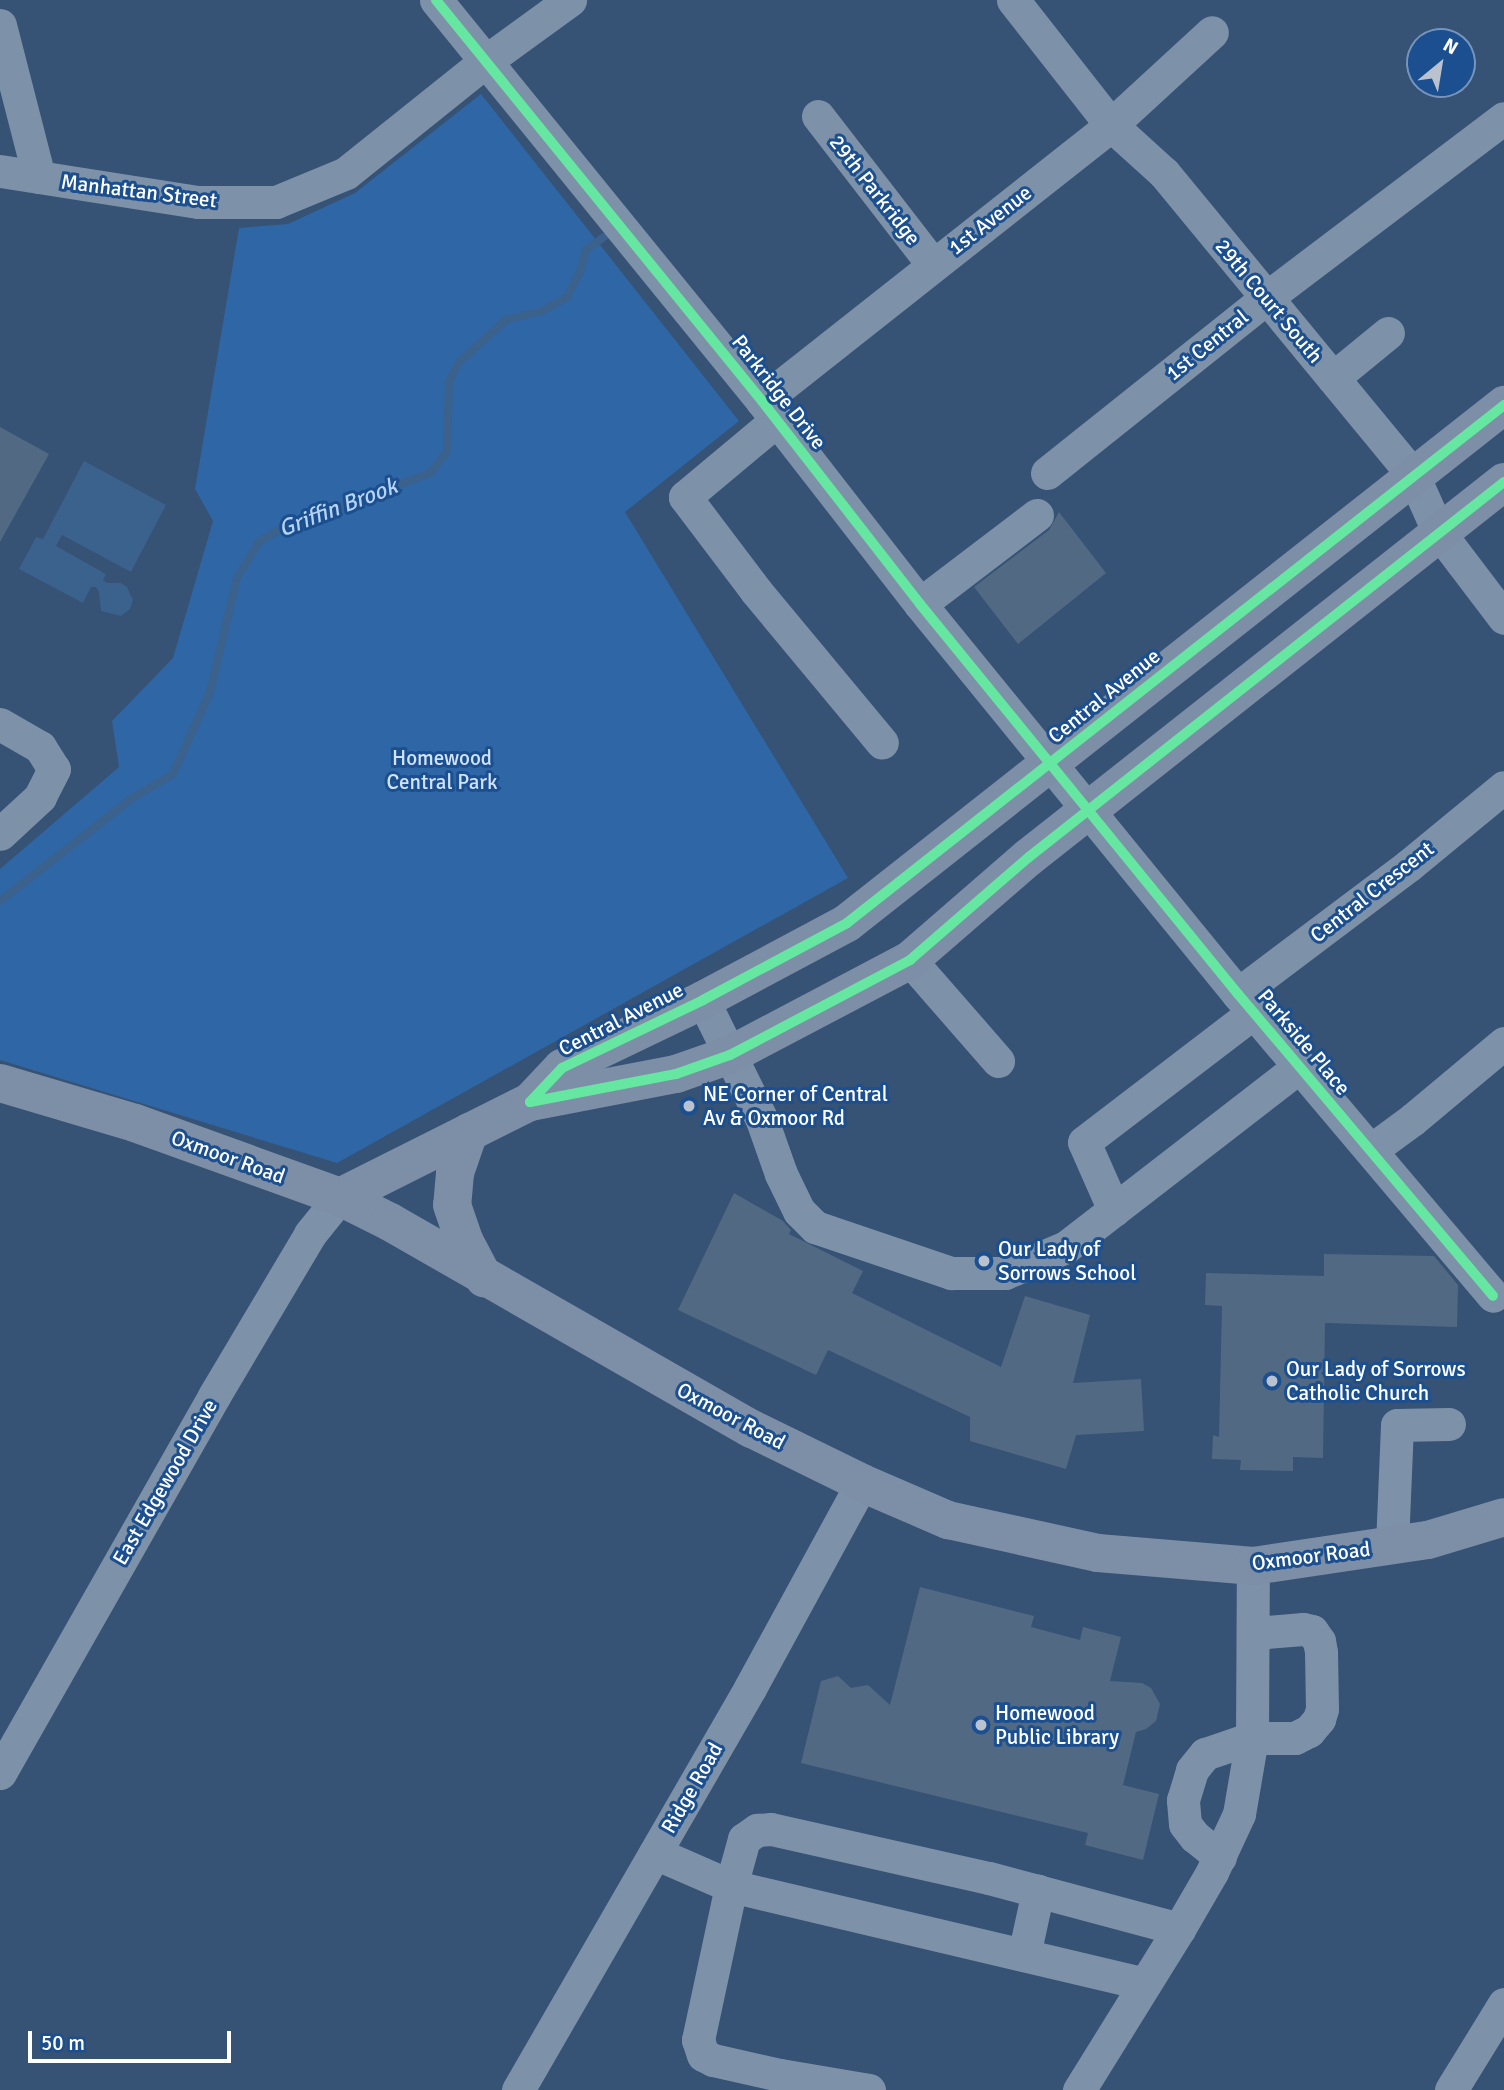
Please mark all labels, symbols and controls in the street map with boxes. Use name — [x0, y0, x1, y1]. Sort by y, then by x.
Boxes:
north arrow — [1406, 28, 1476, 98]
text: N — [1439, 33, 1462, 60]
street label: 29th Parkridge — [824, 130, 926, 250]
street label: Manhattan Street — [60, 169, 218, 213]
street label: 1st Avenue — [944, 180, 1036, 260]
street label: 29th Court South — [1210, 234, 1328, 368]
street label: 1st Central — [1161, 304, 1253, 386]
street label: Parkridge Drive — [726, 330, 832, 454]
water label: Griffin Brook — [275, 473, 401, 543]
street label: Central Avenue — [1043, 643, 1165, 749]
park label: Homewood Central Park — [386, 745, 498, 795]
street label: Central Crescent — [1305, 836, 1439, 948]
street label: Central Avenue — [554, 977, 688, 1061]
street label: Parkside Place — [1252, 984, 1356, 1100]
place label: NE Corner of Central Av & Oxmoor Rd — [703, 1081, 888, 1131]
marker: NE Corner of Central Av & Oxmoor Rd — [681, 1098, 697, 1114]
street label: Oxmoor Road — [168, 1125, 288, 1189]
place label: Our Lady of Sorrows School — [998, 1236, 1136, 1286]
marker: Our Lady of Sorrows School — [976, 1253, 992, 1269]
place label: Our Lady of Sorrows Catholic Church — [1286, 1356, 1466, 1406]
marker: Our Lady of Sorrows Catholic Church — [1264, 1373, 1280, 1389]
street label: Oxmoor Road — [673, 1377, 789, 1455]
street label: East Edgewood Drive — [107, 1395, 223, 1569]
street label: Oxmoor Road — [1250, 1536, 1372, 1576]
place label: Homewood Public Library — [995, 1700, 1119, 1750]
marker: Homewood Public Library — [973, 1717, 989, 1733]
street label: Ridge Road — [656, 1738, 728, 1838]
scale bar — [32, 2016, 234, 2060]
text: 50 m — [41, 2030, 85, 2056]

